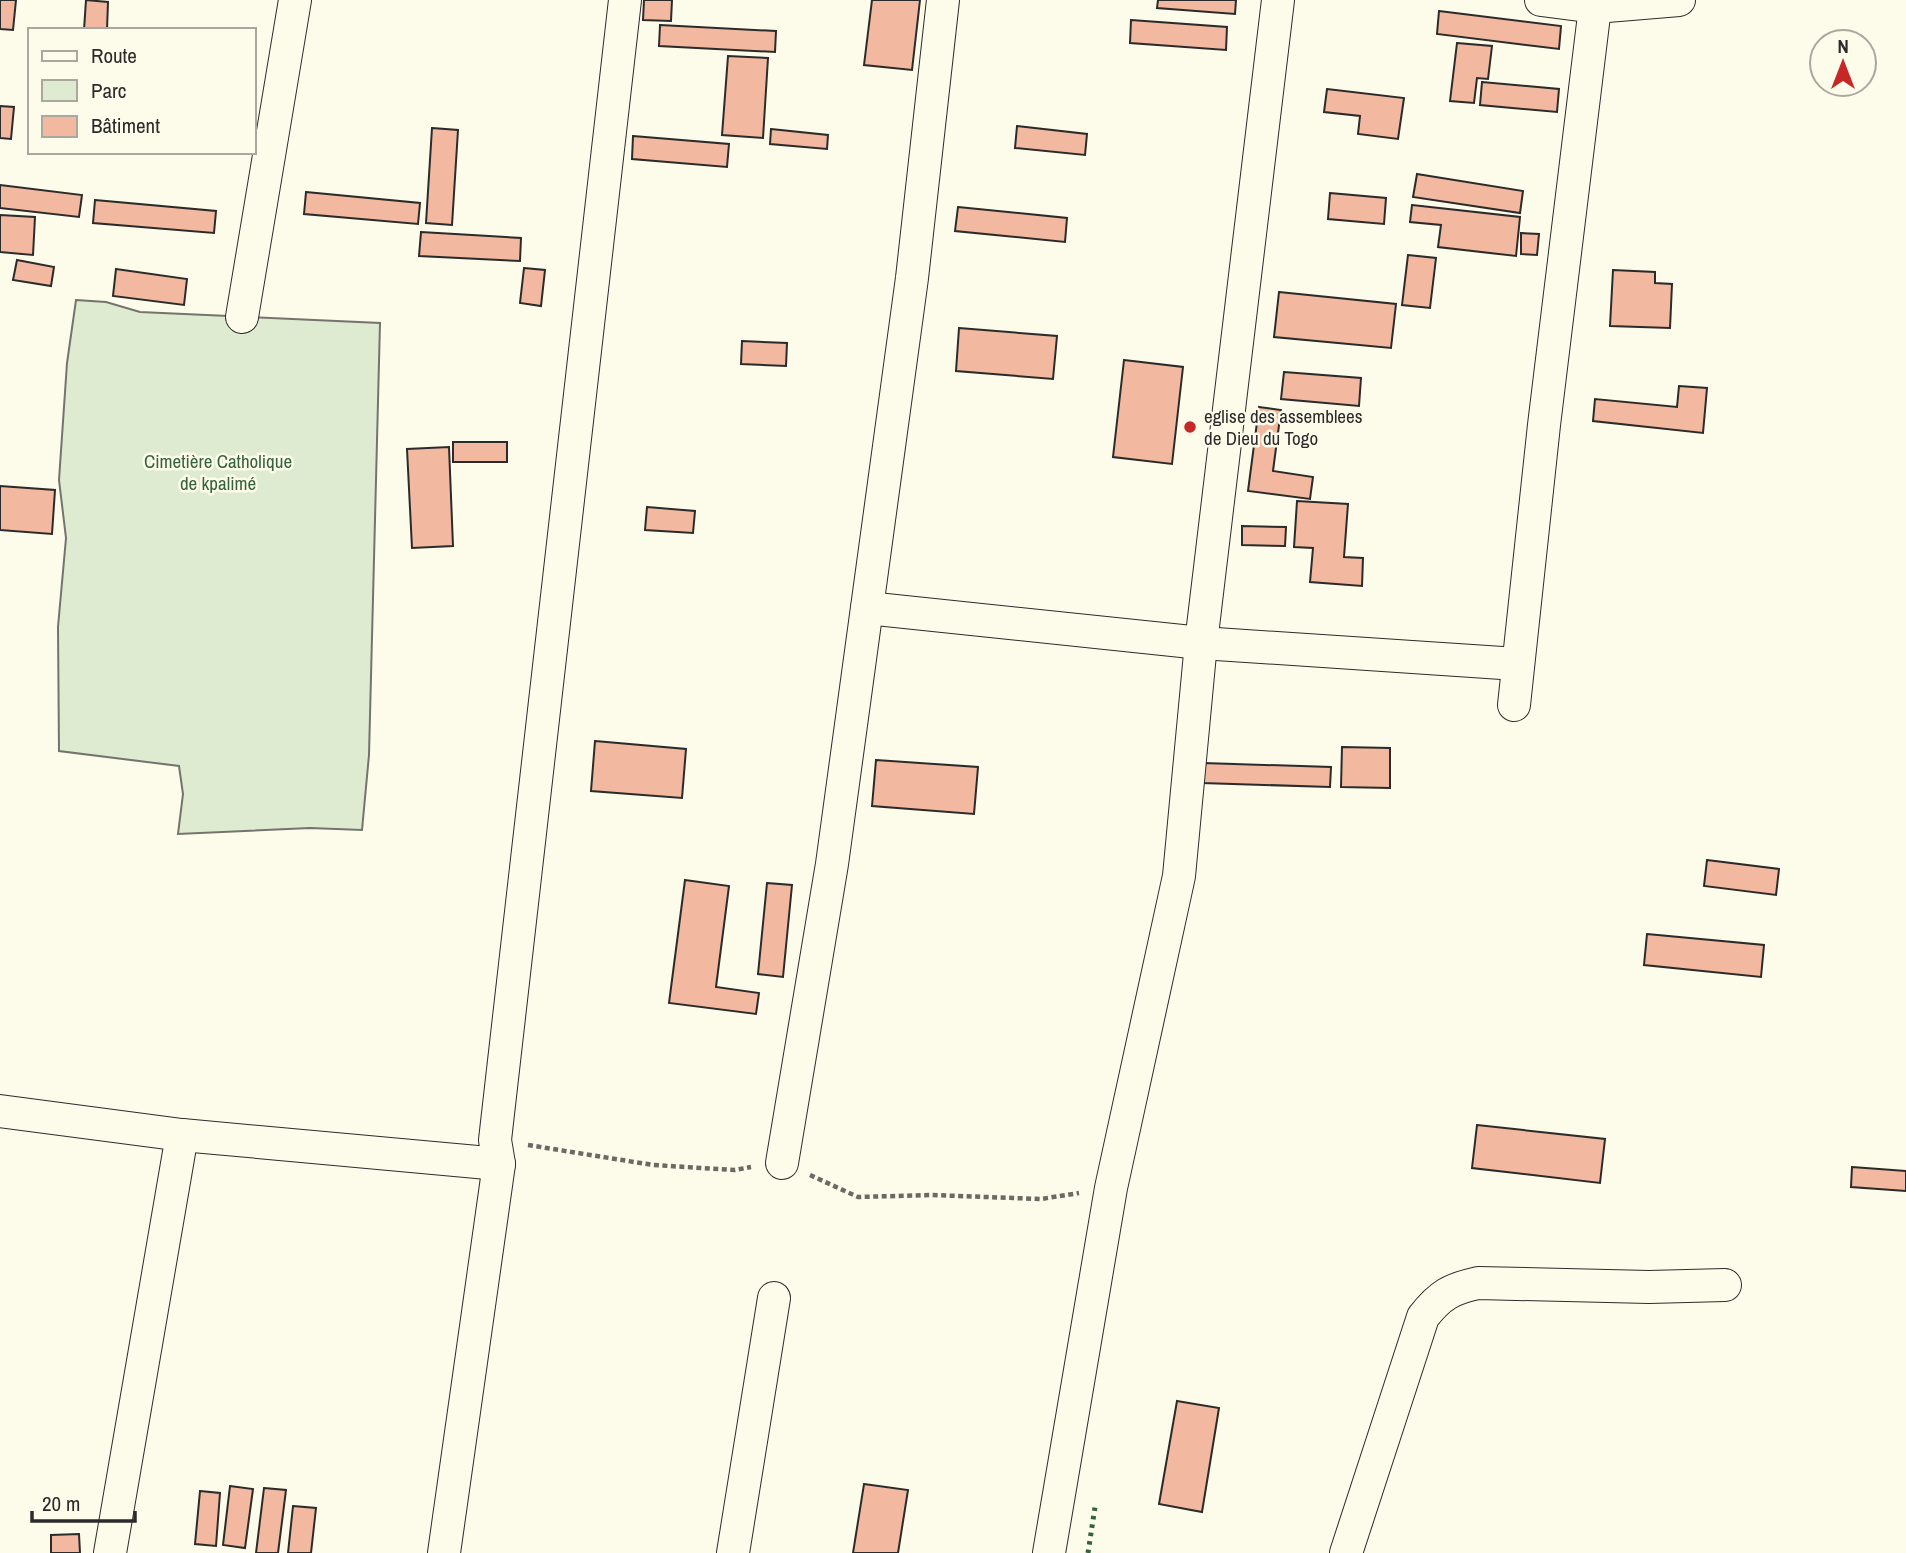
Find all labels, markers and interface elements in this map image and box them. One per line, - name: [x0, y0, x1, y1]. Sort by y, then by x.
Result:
- legend: [28, 28, 256, 154]
- north arrow: [1808, 28, 1878, 98]
- text: N: [1837, 33, 1849, 59]
- text: Route: [91, 41, 137, 70]
- text: Parc: [91, 76, 126, 105]
- text: Bâtiment: [91, 111, 160, 140]
- place label: eglise des assemblees de Dieu du Togo: [1204, 403, 1363, 451]
- marker: eglise des assemblees de Dieu du Togo: [1182, 419, 1198, 435]
- park label: Cimetière Catholique de kpalimé: [144, 448, 292, 496]
- scale bar: [32, 1480, 135, 1524]
- text: 20 m: [42, 1489, 80, 1518]

